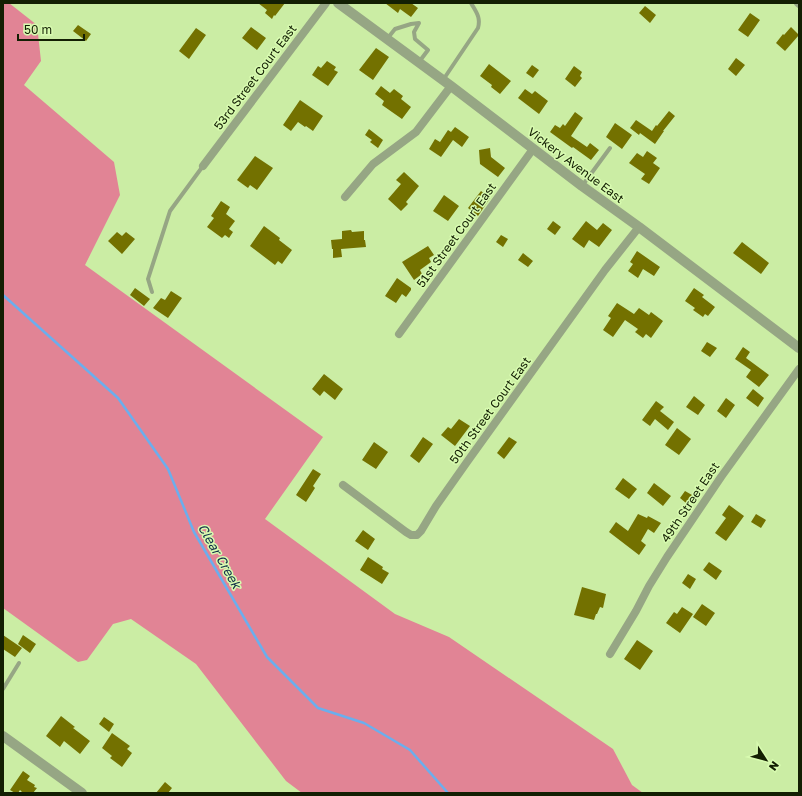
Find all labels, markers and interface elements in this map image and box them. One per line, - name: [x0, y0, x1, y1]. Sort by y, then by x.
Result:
- scale bar: [18, 16, 84, 42]
- street label: 53rd Street Court East: [211, 21, 300, 133]
- text: 50 m: [24, 22, 52, 37]
- street label: Vickery Avenue East: [525, 124, 627, 206]
- street label: 51st Street Court East: [413, 179, 499, 290]
- street label: 50th Street Court East: [446, 353, 534, 466]
- street label: 49th Street East: [658, 459, 722, 545]
- water label: Clear Creek: [195, 521, 246, 593]
- north arrow: [746, 740, 786, 780]
- text: N: [767, 759, 782, 773]

